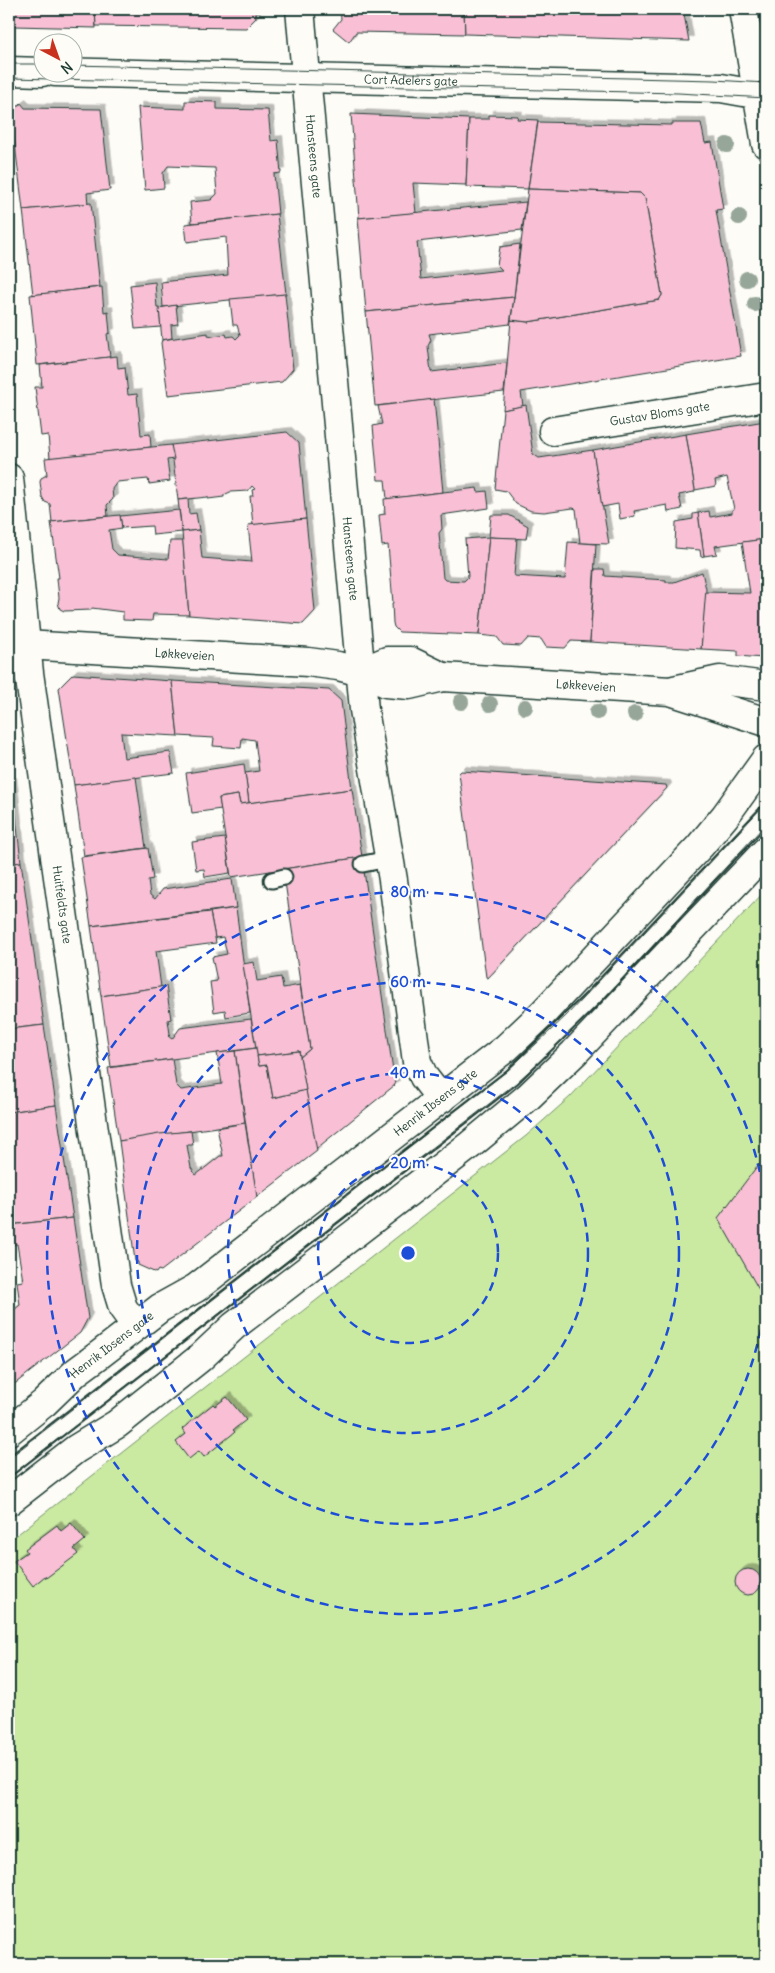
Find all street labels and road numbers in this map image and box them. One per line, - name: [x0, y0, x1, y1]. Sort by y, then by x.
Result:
- street label: Cort Adelers gate: [364, 71, 458, 89]
- street label: Hansteens gate: [303, 114, 325, 199]
- street label: Gustav Bloms gate: [609, 398, 711, 429]
- street label: Hansteens gate: [339, 516, 362, 601]
- street label: Løkkeveien: [154, 645, 215, 663]
- street label: Løkkeveien: [555, 676, 616, 695]
- street label: Huitfeldts gate: [49, 865, 75, 945]
- street label: Henrik Ibsens gate: [390, 1065, 480, 1139]
- street label: Henrik Ibsens gate: [66, 1308, 156, 1381]

